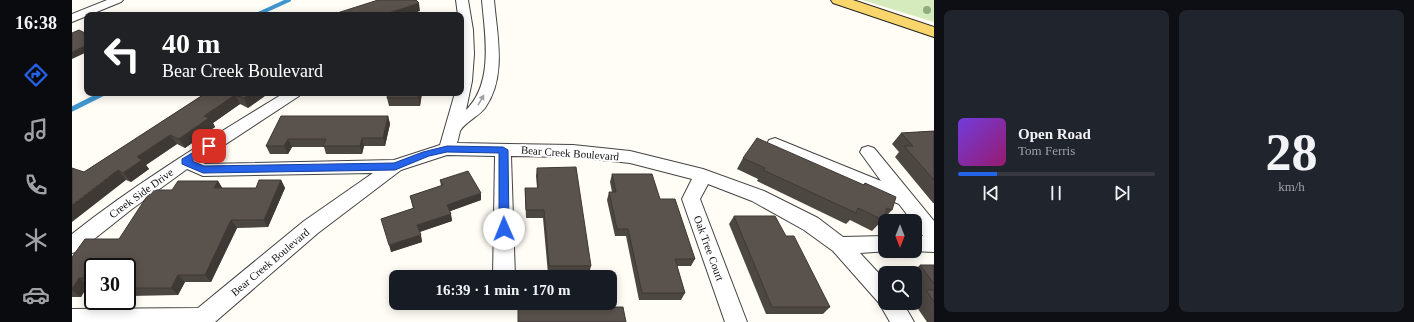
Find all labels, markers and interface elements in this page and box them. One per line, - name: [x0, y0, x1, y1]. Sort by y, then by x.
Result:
- text: 16:38: [15, 13, 57, 33]
- icon: left: [96, 28, 148, 80]
- text: 40 m: [162, 28, 220, 59]
- icon: directions: [22, 61, 50, 89]
- text: Bear Creek Boulevard: [162, 61, 323, 81]
- one-way arrow: [477, 94, 484, 106]
- icon: music: [22, 116, 50, 144]
- text: 28: [1266, 124, 1318, 181]
- text: Open Road: [1018, 126, 1091, 142]
- pin: [192, 129, 226, 163]
- icon: arrive: [198, 135, 220, 157]
- text: Tom Ferris: [1018, 143, 1075, 158]
- street label: Bear Creek Boulevard: [521, 144, 620, 162]
- street label: Creek Side Drive: [107, 166, 176, 220]
- icon: phone: [22, 171, 50, 199]
- text: km/h: [1278, 179, 1305, 194]
- icon: previous: [980, 182, 1002, 204]
- icon: pause: [1045, 182, 1067, 204]
- icon: next: [1111, 182, 1133, 204]
- position arrow: [483, 208, 525, 250]
- street label: Oak Tree Court: [692, 214, 726, 282]
- north arrow: [878, 214, 922, 258]
- map controls: [878, 214, 922, 310]
- street label: Bear Creek Boulevard: [228, 225, 312, 298]
- icon: climate: [22, 226, 50, 254]
- speed limit sign: 30: [84, 258, 136, 310]
- button: search: [878, 266, 922, 310]
- icon: car: [22, 281, 50, 309]
- text: 16:39 · 1 min · 170 m: [436, 282, 571, 298]

